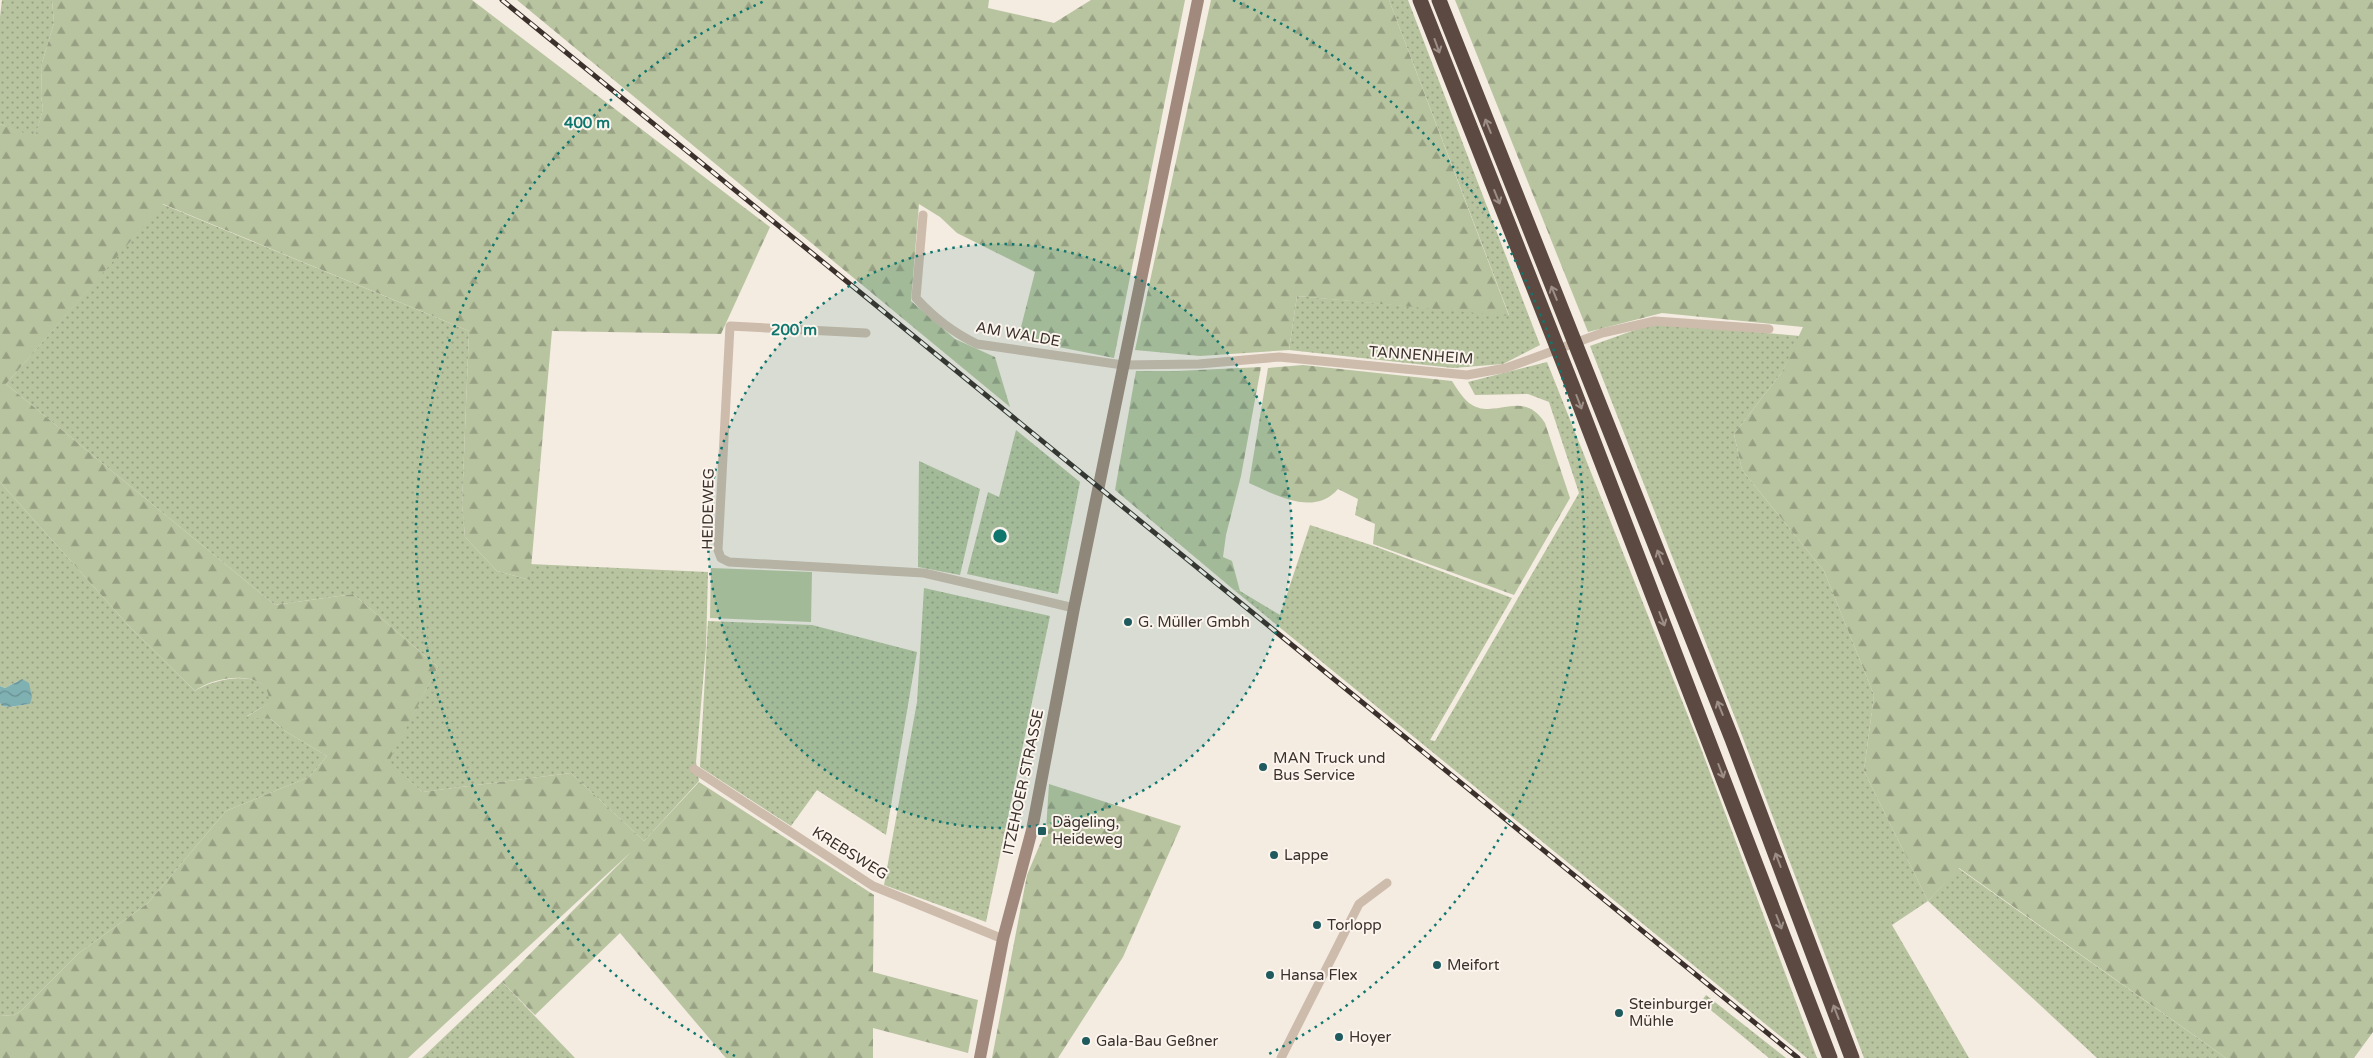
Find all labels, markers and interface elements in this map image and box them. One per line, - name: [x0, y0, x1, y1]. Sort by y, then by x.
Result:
- one-way arrow: [1433, 38, 1442, 53]
- text: 400 m: [564, 114, 610, 132]
- one-way arrow: [1483, 119, 1492, 134]
- one-way arrow: [1493, 189, 1502, 204]
- one-way arrow: [1549, 286, 1558, 301]
- street label: AM WALDE: [974, 318, 1062, 350]
- text: 200 m: [771, 321, 817, 339]
- street label: TANNENHEIM: [1368, 342, 1474, 368]
- one-way arrow: [1574, 394, 1584, 409]
- street label: HEIDEWEG: [698, 468, 718, 550]
- centre of rings: [991, 527, 1009, 545]
- one-way arrow: [1655, 550, 1664, 566]
- one-way arrow: [1658, 611, 1668, 626]
- place label: G. Müller Gmbh: [1138, 613, 1250, 631]
- marker: G. Müller Gmbh: [1122, 616, 1134, 628]
- one-way arrow: [1715, 701, 1724, 716]
- street label: ITZEHOER STRASSE: [999, 708, 1047, 856]
- place label: MAN Truck und Bus Service: [1273, 749, 1386, 784]
- marker: MAN Truck und Bus Service: [1257, 761, 1269, 773]
- one-way arrow: [1717, 762, 1726, 778]
- place label: Dägeling, Heideweg: [1052, 813, 1123, 848]
- street label: KREBSWEG: [809, 823, 891, 883]
- marker: Dägeling, Heideweg: [1036, 825, 1048, 837]
- place label: Lappe: [1284, 846, 1329, 864]
- marker: Lappe: [1268, 849, 1280, 861]
- one-way arrow: [1773, 853, 1782, 868]
- one-way arrow: [1775, 914, 1784, 930]
- place label: Torlopp: [1327, 916, 1382, 934]
- marker: Torlopp: [1311, 919, 1323, 931]
- place label: Meifort: [1447, 956, 1500, 974]
- marker: Meifort: [1431, 959, 1443, 971]
- place label: Hansa Flex: [1280, 966, 1358, 984]
- marker: Hansa Flex: [1264, 969, 1276, 981]
- place label: Steinburger Mühle: [1629, 995, 1713, 1030]
- one-way arrow: [1830, 1005, 1840, 1020]
- marker: Steinburger Mühle: [1613, 1007, 1625, 1019]
- place label: Hoyer: [1349, 1028, 1392, 1046]
- marker: Hoyer: [1333, 1031, 1345, 1043]
- place label: Gala-Bau Geßner: [1096, 1032, 1218, 1050]
- marker: Gala-Bau Geßner: [1080, 1035, 1092, 1047]

